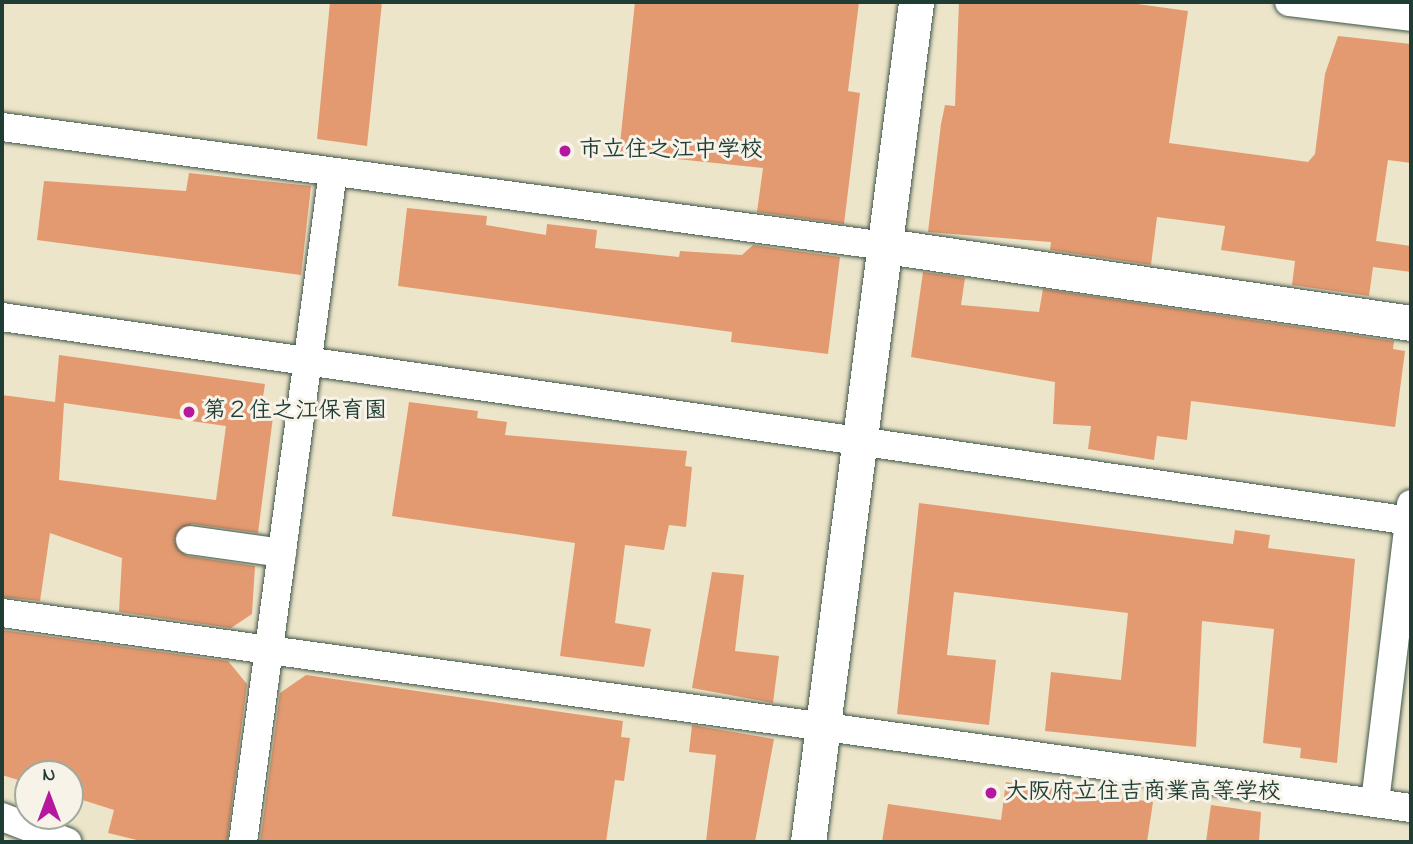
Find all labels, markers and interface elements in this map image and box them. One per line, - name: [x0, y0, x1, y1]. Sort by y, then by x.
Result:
- place label: 市立住之江中学校: [579, 137, 763, 165]
- marker: 市立住之江中学校: [557, 143, 573, 159]
- place label: 第２住之江保育園: [203, 398, 387, 426]
- marker: 第２住之江保育園: [181, 404, 197, 420]
- north arrow: [14, 760, 84, 830]
- text: N: [43, 762, 55, 789]
- place label: 大阪府立住吉商業高等学校: [1005, 779, 1281, 807]
- marker: 大阪府立住吉商業高等学校: [983, 785, 999, 801]

